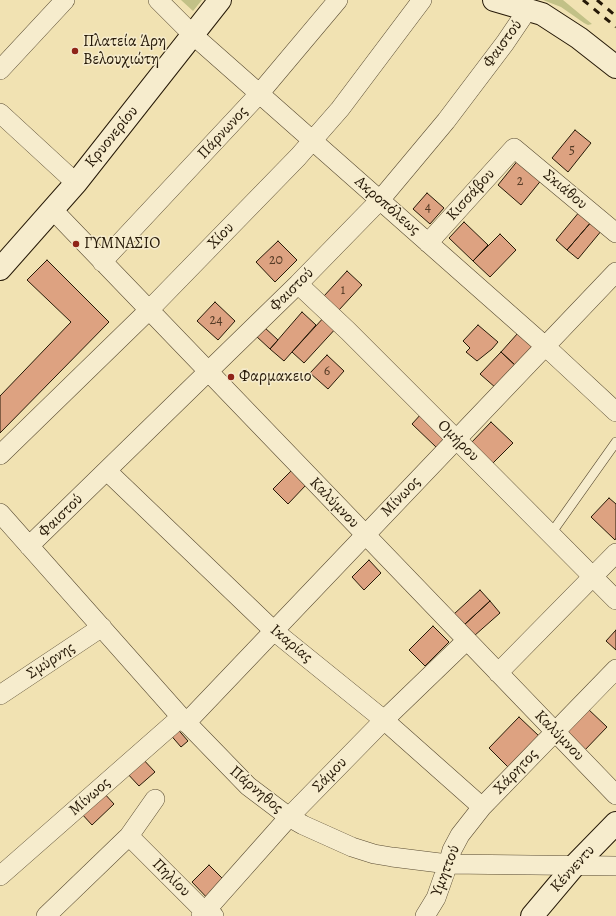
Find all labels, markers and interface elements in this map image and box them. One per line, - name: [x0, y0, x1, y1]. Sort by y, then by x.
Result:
- street label: Φαιστού: [479, 16, 527, 72]
- place label: Πλατεία Άρη Βελουχιώτη: [83, 32, 166, 70]
- marker: Πλατεία Άρη Βελουχιώτη: [70, 46, 80, 56]
- street label: Κρυονερίου: [81, 102, 143, 172]
- street label: Πάρνωνος: [194, 103, 252, 163]
- house number: 5: [569, 143, 575, 159]
- street label: Κισσάβου: [443, 165, 499, 225]
- street label: Σκιάθου: [539, 166, 591, 214]
- street label: Ακροπόλεως: [350, 172, 424, 240]
- house number: 2: [517, 174, 523, 190]
- house number: 4: [425, 200, 431, 216]
- street label: Χίου: [204, 219, 238, 253]
- place label: ΓΥΜΝΑΣΙΟ: [84, 234, 160, 254]
- marker: ΓΥΜΝΑΣΙΟ: [71, 239, 81, 249]
- house number: 20: [269, 253, 283, 269]
- street label: Φαιστού: [266, 264, 318, 316]
- house number: 1: [341, 283, 345, 299]
- house number: 24: [210, 313, 222, 329]
- house number: 6: [324, 364, 330, 380]
- place label: Φαρμακειο: [239, 367, 312, 387]
- marker: Φαρμακειο: [226, 372, 236, 382]
- street label: Ομήρου: [433, 416, 483, 466]
- street label: Καλύμνου: [305, 473, 363, 533]
- street label: Μίνωος: [377, 473, 425, 521]
- street label: Φαιστού: [35, 490, 87, 542]
- street label: Ικαρίας: [266, 621, 316, 667]
- street label: Σμύρνης: [23, 638, 79, 684]
- street label: Καλύμνου: [530, 706, 588, 766]
- street label: Χάρητος: [490, 745, 542, 799]
- street label: Σάμου: [309, 753, 351, 797]
- street label: Πάρνηθος: [225, 762, 287, 818]
- street label: Μίνωος: [65, 774, 115, 820]
- street label: Κέννεντυ: [547, 841, 599, 897]
- street label: Υμηττού: [427, 843, 465, 899]
- street label: Πηλίου: [148, 855, 194, 901]

